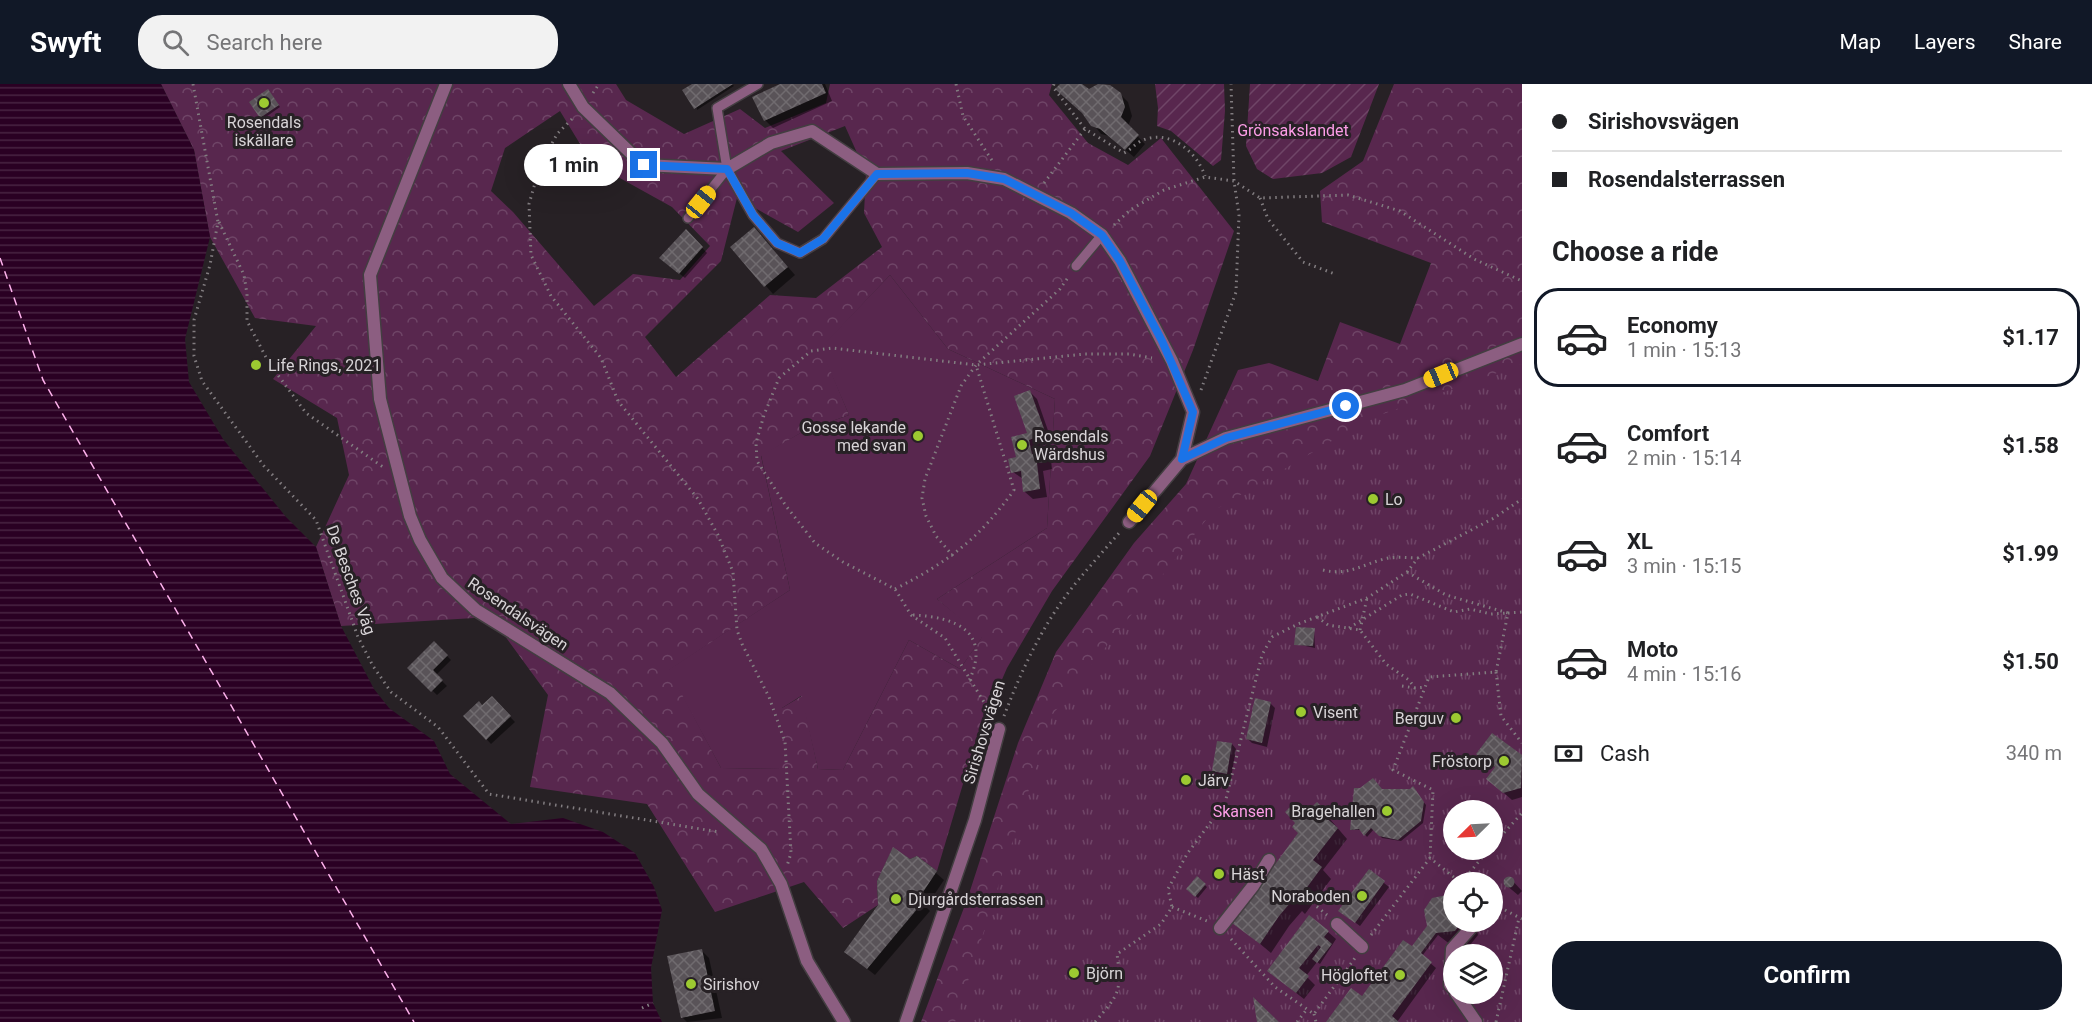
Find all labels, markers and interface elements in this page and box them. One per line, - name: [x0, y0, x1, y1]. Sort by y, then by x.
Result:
- search box: [138, 15, 558, 69]
- text: Swyft: [30, 26, 102, 59]
- icon: search: [159, 26, 192, 59]
- text: Search here: [207, 30, 322, 55]
- text: Map: [1839, 30, 1881, 54]
- text: Layers: [1914, 30, 1975, 54]
- text: Share: [2008, 30, 2062, 54]
- marker: Rosendals iskällare: [257, 96, 271, 110]
- text: Sirishovsvägen: [1588, 109, 1739, 134]
- place label: Rosendals iskällare: [227, 113, 301, 150]
- park label: Grönsakslandet: [1237, 121, 1349, 140]
- callout: 1 min: [524, 144, 623, 186]
- route end: [630, 151, 657, 178]
- text: 1 min: [548, 153, 599, 177]
- text: Rosendalsterrassen: [1588, 167, 1785, 192]
- car: [683, 182, 719, 222]
- text: Choose a ride: [1552, 236, 1718, 268]
- icon: car: [1555, 311, 1609, 365]
- text: Economy: [1627, 313, 1718, 338]
- text: $1.17: [2002, 325, 2059, 350]
- text: 1 min · 15:13: [1627, 338, 1742, 362]
- place label: Life Rings, 2021: [268, 356, 381, 375]
- marker: Life Rings, 2021: [249, 358, 263, 372]
- car: [1421, 360, 1461, 390]
- route start: [1332, 392, 1359, 419]
- place label: Gosse lekande med svan: [801, 418, 906, 455]
- icon: car: [1555, 419, 1609, 473]
- text: Comfort: [1627, 421, 1709, 446]
- place label: Rosendals Wärdshus: [1034, 427, 1108, 464]
- marker: Gosse lekande med svan: [911, 429, 925, 443]
- text: $1.58: [2002, 433, 2059, 458]
- marker: Rosendals Wärdshus: [1015, 438, 1029, 452]
- text: 2 min · 15:14: [1627, 446, 1742, 470]
- car: [1124, 486, 1160, 526]
- place label: Lo: [1385, 490, 1403, 509]
- marker: Lo: [1366, 492, 1380, 506]
- street label: De Besches Väg: [322, 523, 380, 637]
- icon: car: [1555, 527, 1609, 581]
- text: XL: [1627, 529, 1653, 554]
- text: $1.99: [2002, 541, 2059, 566]
- text: 3 min · 15:15: [1627, 554, 1742, 578]
- street label: Rosendalsvägen: [464, 573, 572, 655]
- icon: car: [1555, 635, 1609, 689]
- text: Moto: [1627, 637, 1678, 662]
- text: $1.50: [2002, 649, 2059, 674]
- text: 4 min · 15:16: [1627, 662, 1742, 686]
- street label: Sirishovsvägen: [959, 678, 1009, 786]
- place label: Visent: [1313, 703, 1358, 722]
- marker: Visent: [1294, 705, 1308, 719]
- place label: Berguv: [1395, 709, 1444, 728]
- marker: Berguv: [1449, 711, 1463, 725]
- icon: cash: [1552, 737, 1585, 770]
- text: Cash: [1600, 741, 1650, 766]
- text: 340 m: [2006, 741, 2062, 765]
- place label: Fröstorp: [1432, 752, 1492, 771]
- marker: Fröstorp: [1497, 754, 1511, 768]
- place label: Järv: [1198, 771, 1229, 790]
- marker: Järv: [1179, 773, 1193, 787]
- north arrow: [1443, 800, 1503, 860]
- map controls: [1443, 800, 1503, 1004]
- park label: Skansen: [1213, 802, 1273, 821]
- place label: Bragehallen: [1291, 802, 1375, 821]
- marker: Bragehallen: [1380, 804, 1394, 818]
- place label: Häst: [1231, 865, 1265, 884]
- marker: Häst: [1212, 867, 1226, 881]
- button: locate: [1443, 872, 1503, 932]
- place label: Noraboden: [1271, 887, 1350, 906]
- marker: Noraboden: [1355, 889, 1369, 903]
- place label: Djurgårdsterrassen: [908, 890, 1043, 909]
- marker: Djurgårdsterrassen: [889, 892, 903, 906]
- button: Confirm: [1552, 941, 2062, 1010]
- button: layers: [1443, 944, 1503, 1004]
- place label: Björn: [1086, 964, 1123, 983]
- marker: Björn: [1067, 966, 1081, 980]
- place label: Högloftet: [1321, 966, 1388, 985]
- marker: Högloftet: [1393, 968, 1407, 982]
- place label: Sirishov: [703, 975, 760, 994]
- marker: Sirishov: [684, 977, 698, 991]

